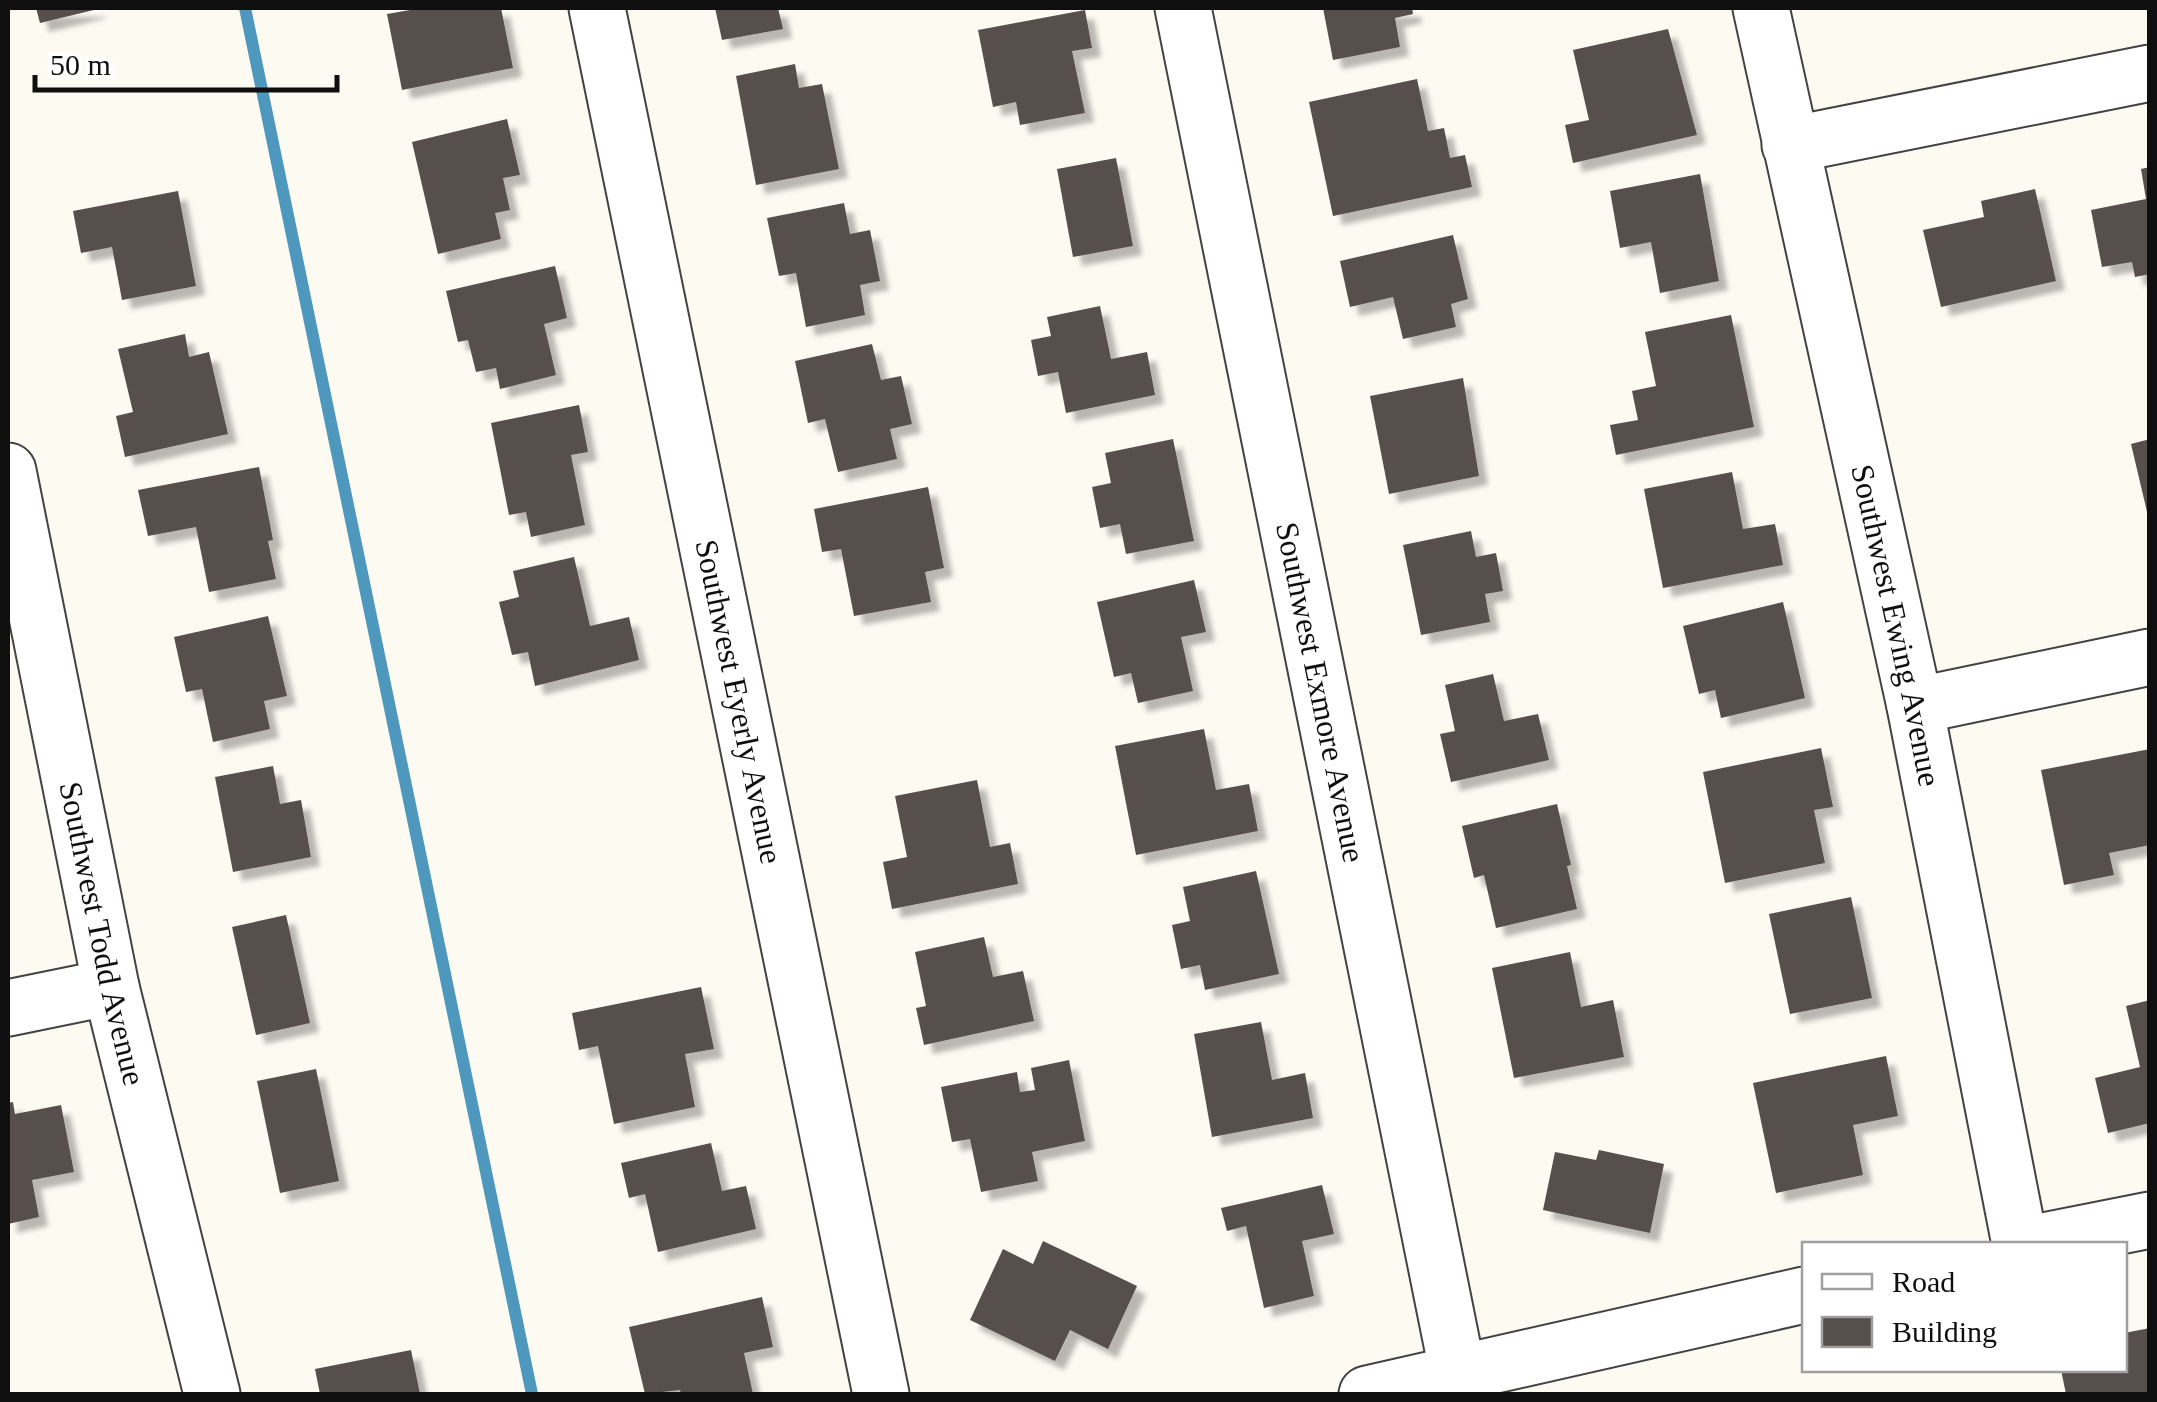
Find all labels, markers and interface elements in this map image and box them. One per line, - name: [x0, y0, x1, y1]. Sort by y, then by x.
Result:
- scale bar: [35, 30, 338, 92]
- text: 50 m: [50, 48, 111, 81]
- street label: Southwest Ewing Avenue: [1844, 461, 1948, 789]
- street label: Southwest Exmore Avenue: [1269, 519, 1373, 865]
- street label: Southwest Eyerly Avenue: [688, 536, 790, 867]
- street label: Southwest Todd Avenue: [52, 779, 153, 1089]
- legend: [1802, 1242, 2127, 1372]
- text: Road: [1892, 1265, 1955, 1298]
- text: Building: [1892, 1315, 1997, 1348]

